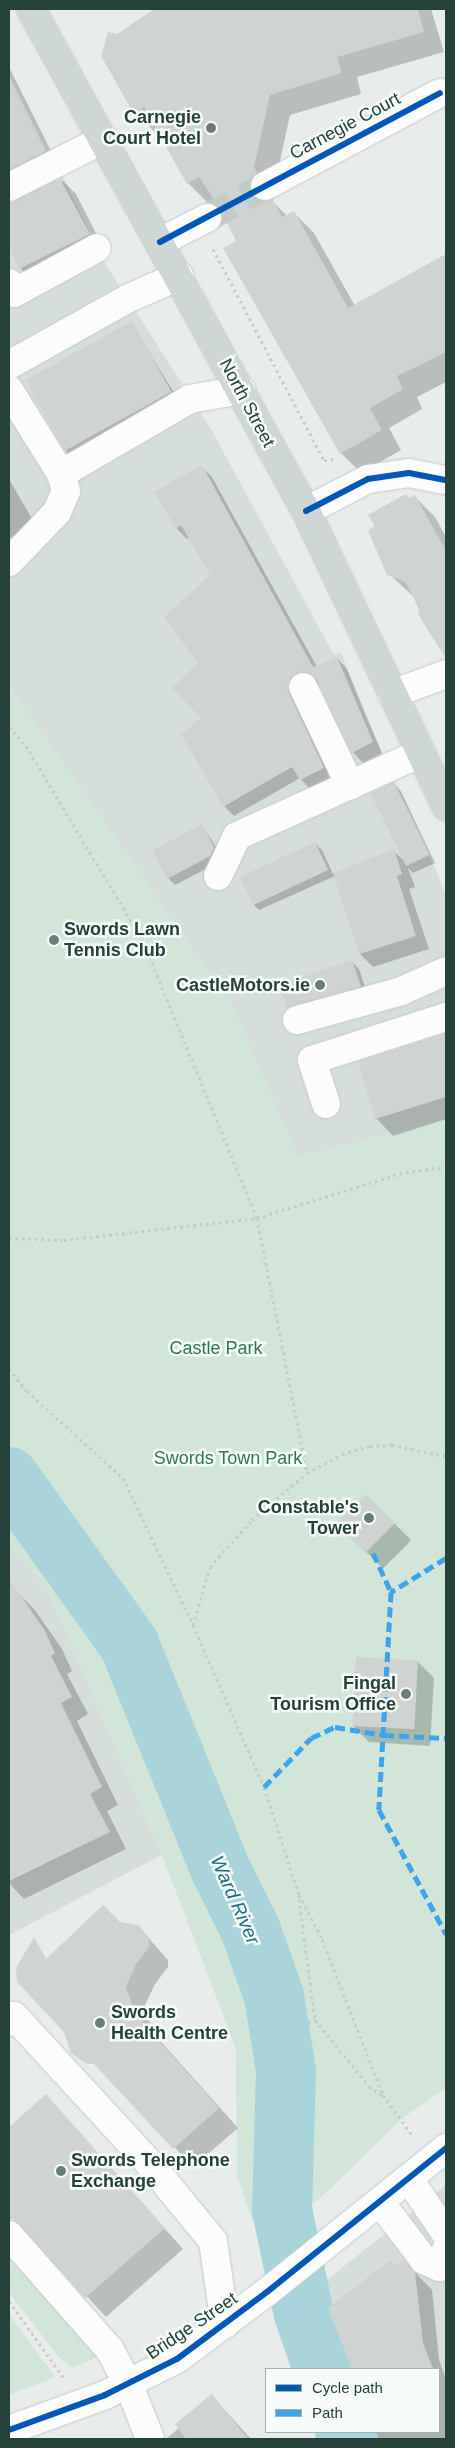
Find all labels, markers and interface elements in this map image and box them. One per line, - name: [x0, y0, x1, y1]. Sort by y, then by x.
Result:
- street label: Carnegie Court: [286, 88, 404, 164]
- place label: Carnegie Court Hotel: [103, 107, 201, 150]
- marker: Carnegie Court Hotel: [205, 122, 217, 134]
- street label: North Street: [215, 355, 279, 451]
- place label: Swords Lawn Tennis Club: [64, 919, 180, 962]
- marker: Swords Lawn Tennis Club: [48, 934, 60, 946]
- place label: CastleMotors.ie: [176, 974, 310, 996]
- marker: CastleMotors.ie: [314, 979, 326, 991]
- park label: Castle Park: [169, 1337, 263, 1359]
- park label: Swords Town Park: [153, 1447, 303, 1469]
- place label: Constable's Tower: [258, 1497, 359, 1540]
- marker: Constable's Tower: [363, 1512, 375, 1524]
- place label: Fingal Tourism Office: [270, 1673, 396, 1716]
- marker: Fingal Tourism Office: [400, 1688, 412, 1700]
- water label: Ward River: [205, 1852, 265, 1948]
- place label: Swords Health Centre: [111, 2002, 228, 2045]
- marker: Swords Health Centre: [93, 2016, 107, 2030]
- place label: Swords Telephone Exchange: [71, 2150, 230, 2192]
- marker: Swords Telephone Exchange: [55, 2165, 67, 2177]
- street label: Bridge Street: [142, 2288, 242, 2364]
- legend: [265, 2368, 440, 2433]
- text: Cycle path: [312, 2379, 383, 2396]
- text: Path: [312, 2404, 343, 2421]

